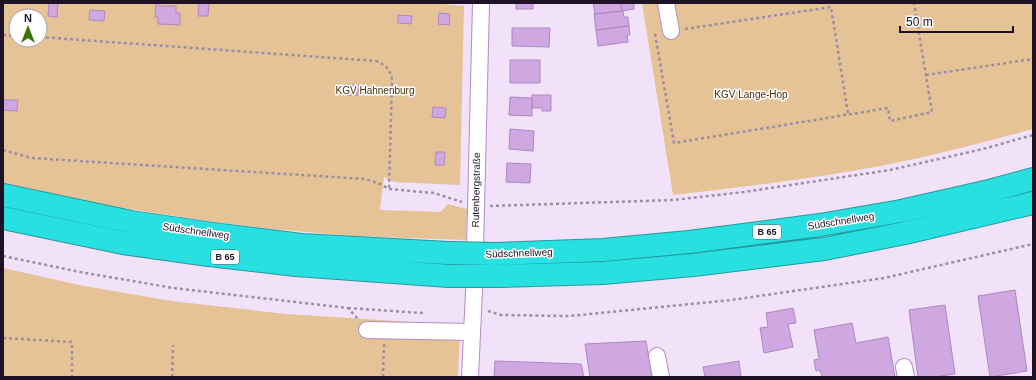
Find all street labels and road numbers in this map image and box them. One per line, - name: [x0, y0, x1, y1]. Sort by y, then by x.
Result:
- street label: Rutenbergstraße: [470, 152, 482, 228]
- street label: Südschnellweg: [807, 210, 875, 232]
- street label: Südschnellweg: [162, 221, 230, 241]
- road number: B 65: [753, 225, 781, 239]
- street label: Südschnellweg: [485, 246, 553, 260]
- road number: B 65: [211, 250, 239, 264]

